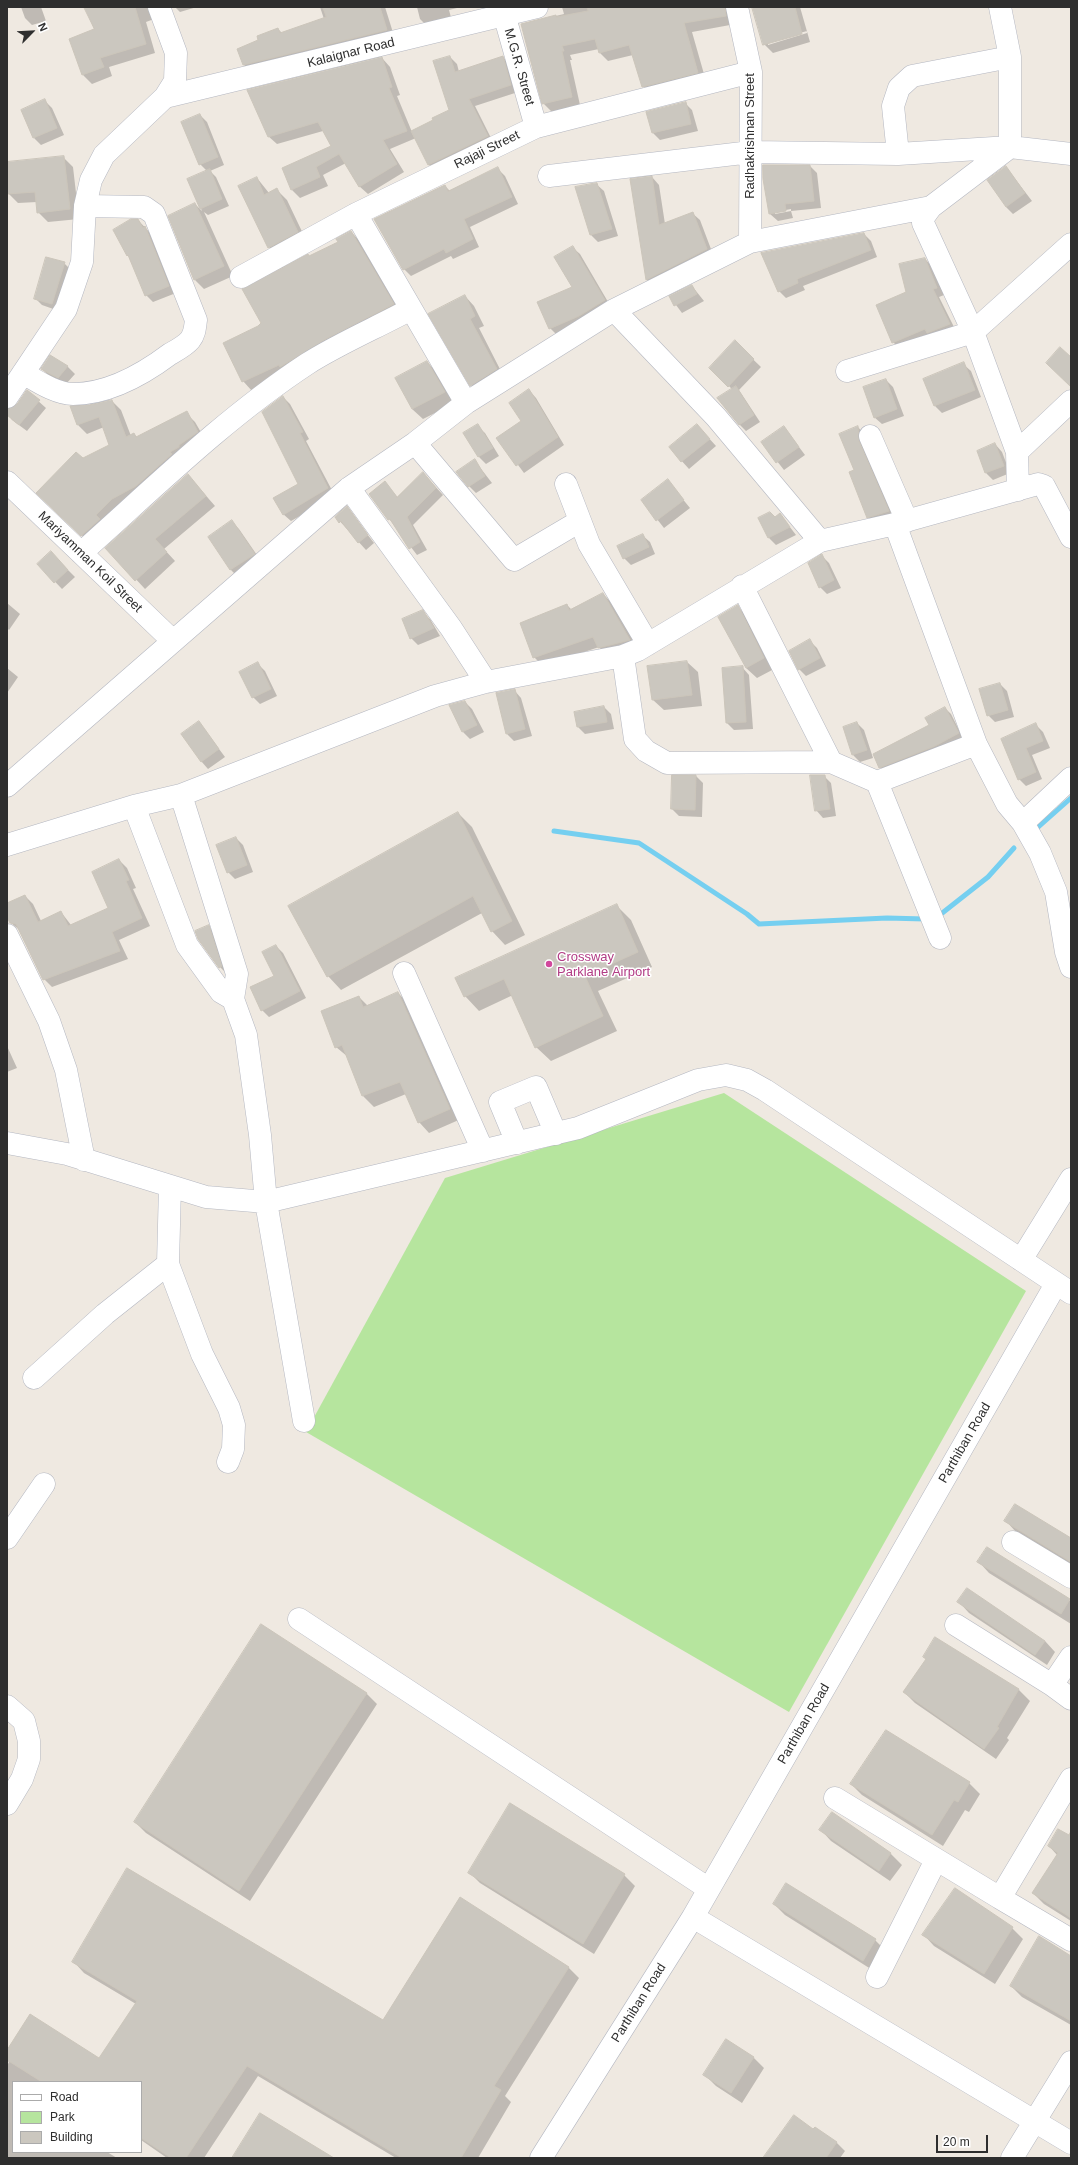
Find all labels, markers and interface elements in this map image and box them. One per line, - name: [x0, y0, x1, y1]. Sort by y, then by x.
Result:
- north arrow: [12, 12, 52, 52]
- text: N: [36, 21, 50, 33]
- street label: M.G.R. Street: [501, 27, 537, 107]
- street label: Kalaignar Road: [306, 35, 396, 71]
- street label: Radhakrishnan Street: [742, 73, 758, 199]
- street label: Rajaji Street: [452, 127, 522, 173]
- street label: Mariyamman Koil Street: [35, 508, 145, 616]
- place label: Crossway Parklane Airport: [557, 949, 650, 980]
- marker: Crossway Parklane Airport: [544, 959, 554, 969]
- street label: Parthiban Road: [936, 1400, 994, 1486]
- street label: Parthiban Road: [775, 1681, 833, 1767]
- street label: Parthiban Road: [608, 1961, 670, 2045]
- legend: [12, 2081, 142, 2153]
- text: Road: [50, 2090, 79, 2104]
- text: Park: [50, 2110, 75, 2124]
- scale bar: [938, 2127, 990, 2153]
- text: Building: [50, 2130, 93, 2144]
- text: 20 m: [943, 2135, 970, 2149]

